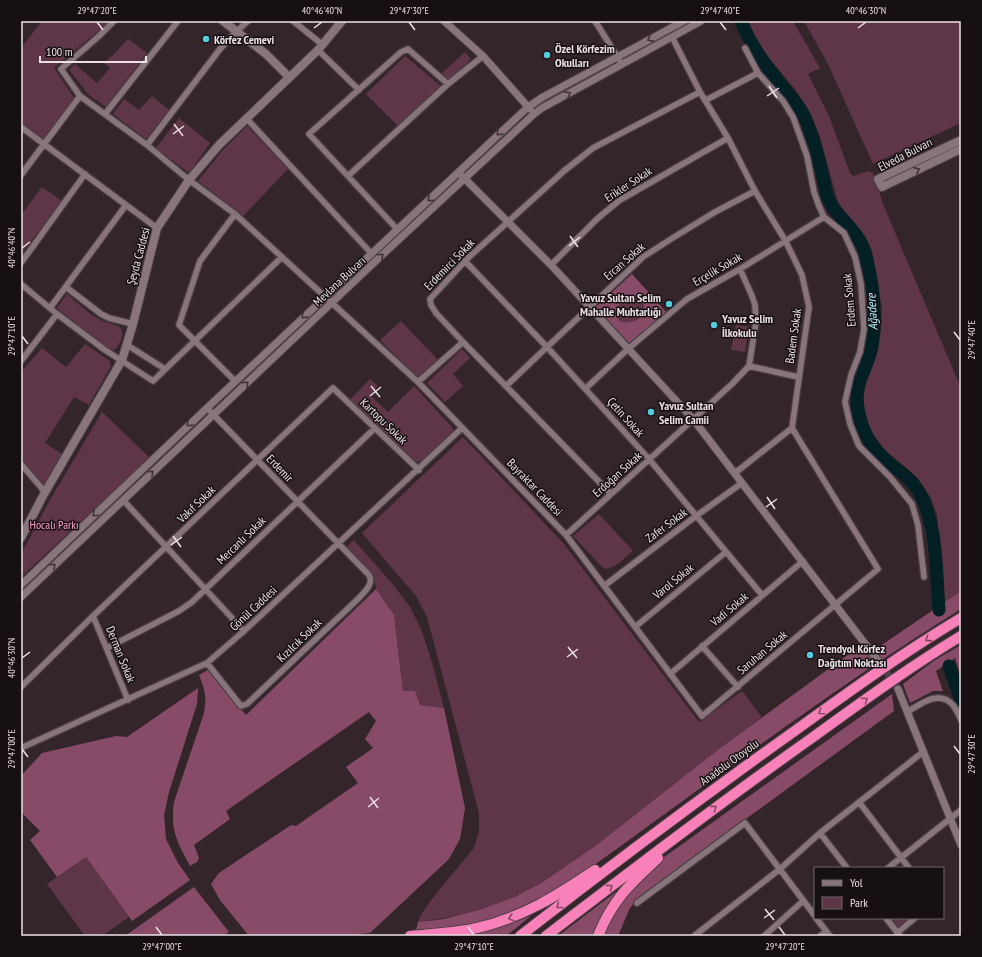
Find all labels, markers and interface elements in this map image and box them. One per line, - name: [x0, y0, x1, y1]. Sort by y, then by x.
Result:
- text: 29°47'20"E: [77, 4, 117, 17]
- text: 40°46'40"N: [302, 4, 342, 17]
- text: 29°47'30"E: [389, 4, 429, 17]
- text: 29°47'40"E: [700, 4, 740, 17]
- text: 40°46'30"N: [846, 4, 886, 17]
- place label: Körfez Cemevi: [214, 32, 275, 47]
- marker: Körfez Cemevi: [201, 34, 211, 44]
- one-way arrow: [647, 35, 654, 42]
- scale bar: [40, 38, 146, 64]
- place label: Özel Körfezim Okulları: [555, 41, 615, 70]
- text: 100 m: [46, 44, 73, 59]
- marker: Özel Körfezim Okulları: [542, 50, 552, 60]
- one-way arrow: [563, 91, 571, 99]
- one-way arrow: [496, 128, 504, 136]
- street label: Elveda Bulvarı: [875, 134, 935, 174]
- street label: Erikler Sokak: [601, 163, 655, 205]
- one-way arrow: [913, 167, 920, 175]
- one-way arrow: [427, 194, 435, 201]
- street label: Şeyda Caddesi: [123, 226, 153, 286]
- text: 40°46'40"N: [5, 228, 18, 268]
- street label: Erdemirci Sokak: [421, 235, 478, 293]
- street label: Ercan Sokak: [600, 239, 648, 283]
- street label: Erçelik Sokak: [690, 249, 745, 289]
- street label: Mevlana Bulvarı: [310, 253, 368, 309]
- one-way arrow: [376, 254, 383, 261]
- street label: Erdem Sokak: [839, 272, 859, 327]
- place label: Yavuz Sultan Selim Mahalle Muhtarlığı: [579, 290, 661, 319]
- water label: Ağadere: [862, 292, 881, 331]
- marker: Yavuz Sultan Selim Mahalle Muhtarlığı: [664, 299, 674, 309]
- street label: Badem Sokak: [782, 307, 804, 364]
- one-way arrow: [301, 311, 309, 319]
- place label: Yavuz Selim İlkokulu: [721, 311, 773, 340]
- text: 29°47'10"E: [5, 316, 18, 356]
- marker: Yavuz Selim İlkokulu: [709, 320, 719, 330]
- text: 29°47'40"E: [965, 320, 978, 360]
- one-way arrow: [241, 382, 248, 389]
- street label: Çetin Sokak: [604, 394, 648, 440]
- street label: Kartopu Sokak: [357, 395, 411, 447]
- place label: Yavuz Sultan Selim Camii: [658, 398, 713, 427]
- marker: Yavuz Sultan Selim Camii: [646, 407, 656, 417]
- one-way arrow: [186, 420, 194, 427]
- street label: Erdoğan Sokak: [589, 448, 645, 500]
- street label: Erdemir: [263, 451, 297, 485]
- street label: Bayraktar Caddesi: [504, 455, 566, 519]
- one-way arrow: [146, 471, 154, 478]
- street label: Vakıf Sokak: [173, 482, 218, 526]
- street label: Zafer Sokak: [642, 504, 690, 545]
- one-way arrow: [92, 510, 100, 517]
- street label: Mercanlı Sokak: [213, 513, 269, 567]
- park label: Hocalı Parkı: [29, 517, 79, 532]
- street label: Varol Sokak: [649, 560, 697, 603]
- one-way arrow: [48, 563, 56, 571]
- street label: Gönül Caddesi: [226, 582, 280, 634]
- street label: Vadi Sokak: [706, 589, 751, 630]
- street label: Kızılcık Sokak: [273, 615, 325, 665]
- street label: Derman Sokak: [103, 624, 139, 685]
- street label: Saruhan Sokak: [734, 627, 790, 677]
- one-way arrow: [925, 634, 932, 642]
- text: 40°46'30"N: [5, 638, 18, 678]
- place label: Trendyol Körfez Dağıtım Noktası: [818, 641, 886, 670]
- marker: Trendyol Körfez Dağıtım Noktası: [805, 650, 815, 660]
- one-way arrow: [861, 697, 868, 704]
- one-way arrow: [818, 707, 825, 715]
- text: 29°47'00"E: [5, 729, 18, 769]
- text: 29°47'30"E: [965, 734, 978, 774]
- street label: Anadolu Otoyolu: [697, 736, 761, 788]
- one-way arrow: [710, 805, 717, 813]
- legend: [814, 867, 944, 919]
- text: Yol: [850, 875, 863, 890]
- one-way arrow: [606, 885, 613, 892]
- text: Park: [850, 895, 868, 910]
- one-way arrow: [556, 901, 563, 908]
- one-way arrow: [507, 913, 514, 921]
- text: 29°47'00"E: [142, 940, 182, 953]
- text: 29°47'10"E: [454, 940, 494, 953]
- text: 29°47'20"E: [765, 940, 805, 953]

